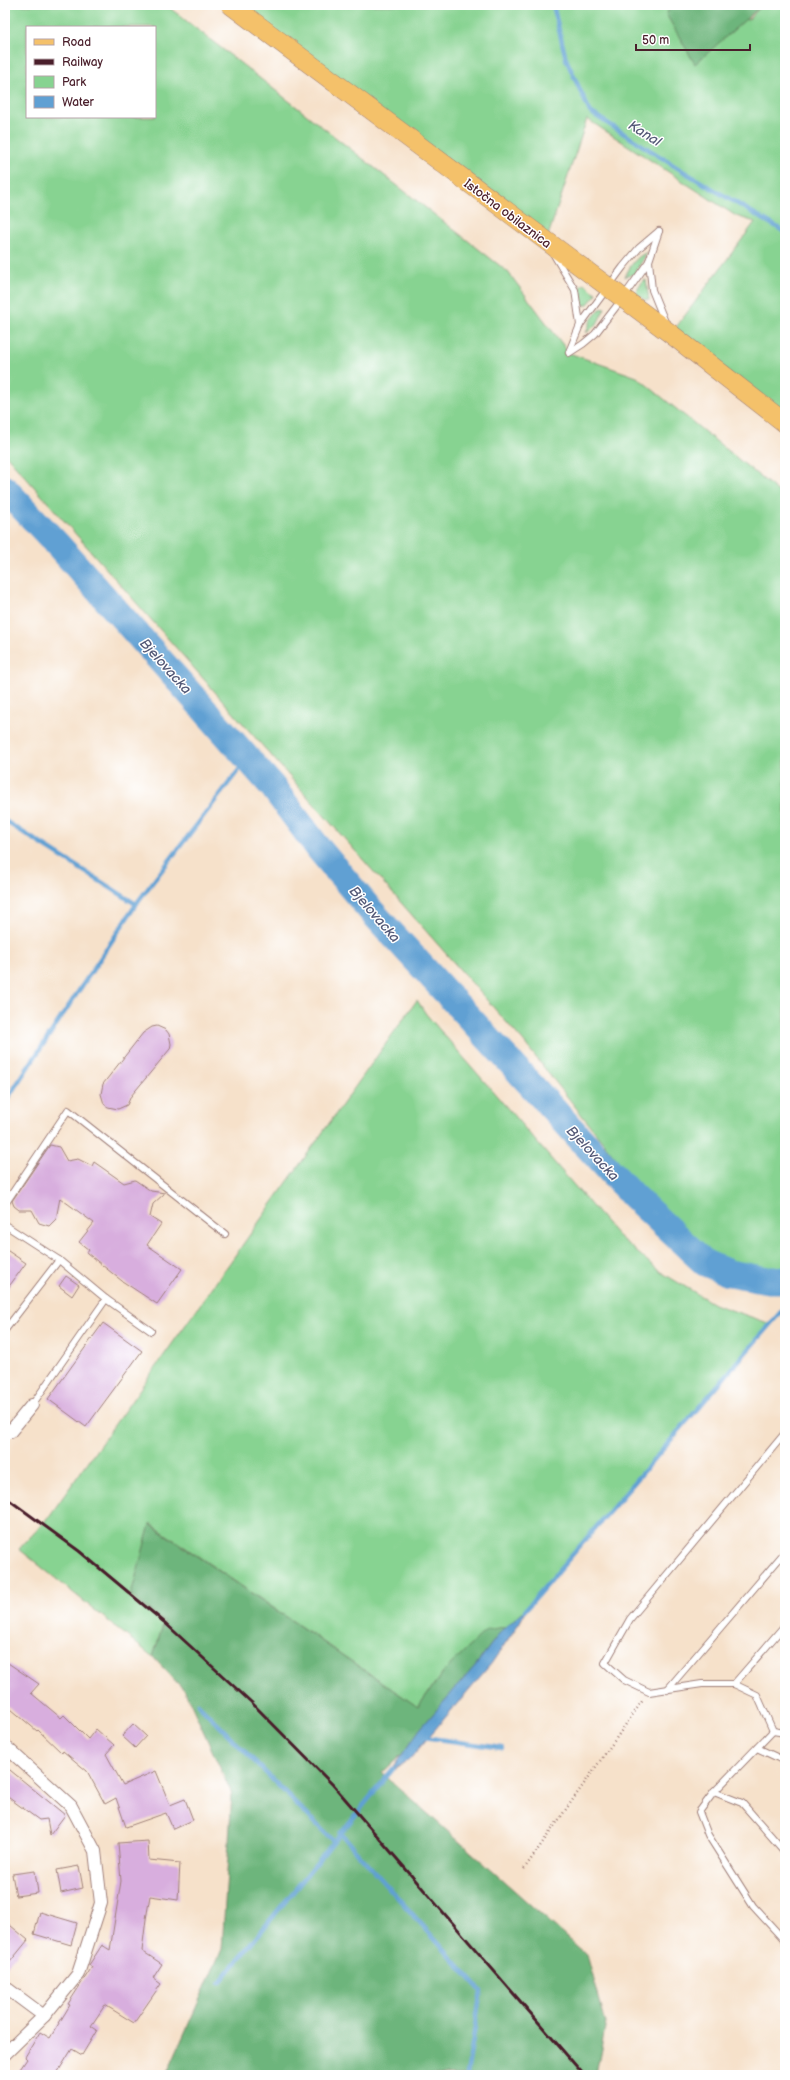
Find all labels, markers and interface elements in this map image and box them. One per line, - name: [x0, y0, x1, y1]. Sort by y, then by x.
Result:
- legend: [26, 26, 156, 118]
- scale bar: [636, 26, 750, 52]
- text: 50 m: [642, 33, 669, 48]
- text: Road: [62, 35, 91, 50]
- text: Railway: [62, 55, 104, 70]
- text: Park: [62, 75, 86, 90]
- text: Water: [62, 95, 94, 110]
- water label: Kanal: [625, 117, 665, 151]
- street label: Istočna obilaznica: [460, 176, 554, 252]
- water label: Bjelovacka: [136, 635, 195, 698]
- water label: Bjelovacka: [346, 883, 404, 946]
- water label: Bjelovacka: [563, 1122, 622, 1184]

